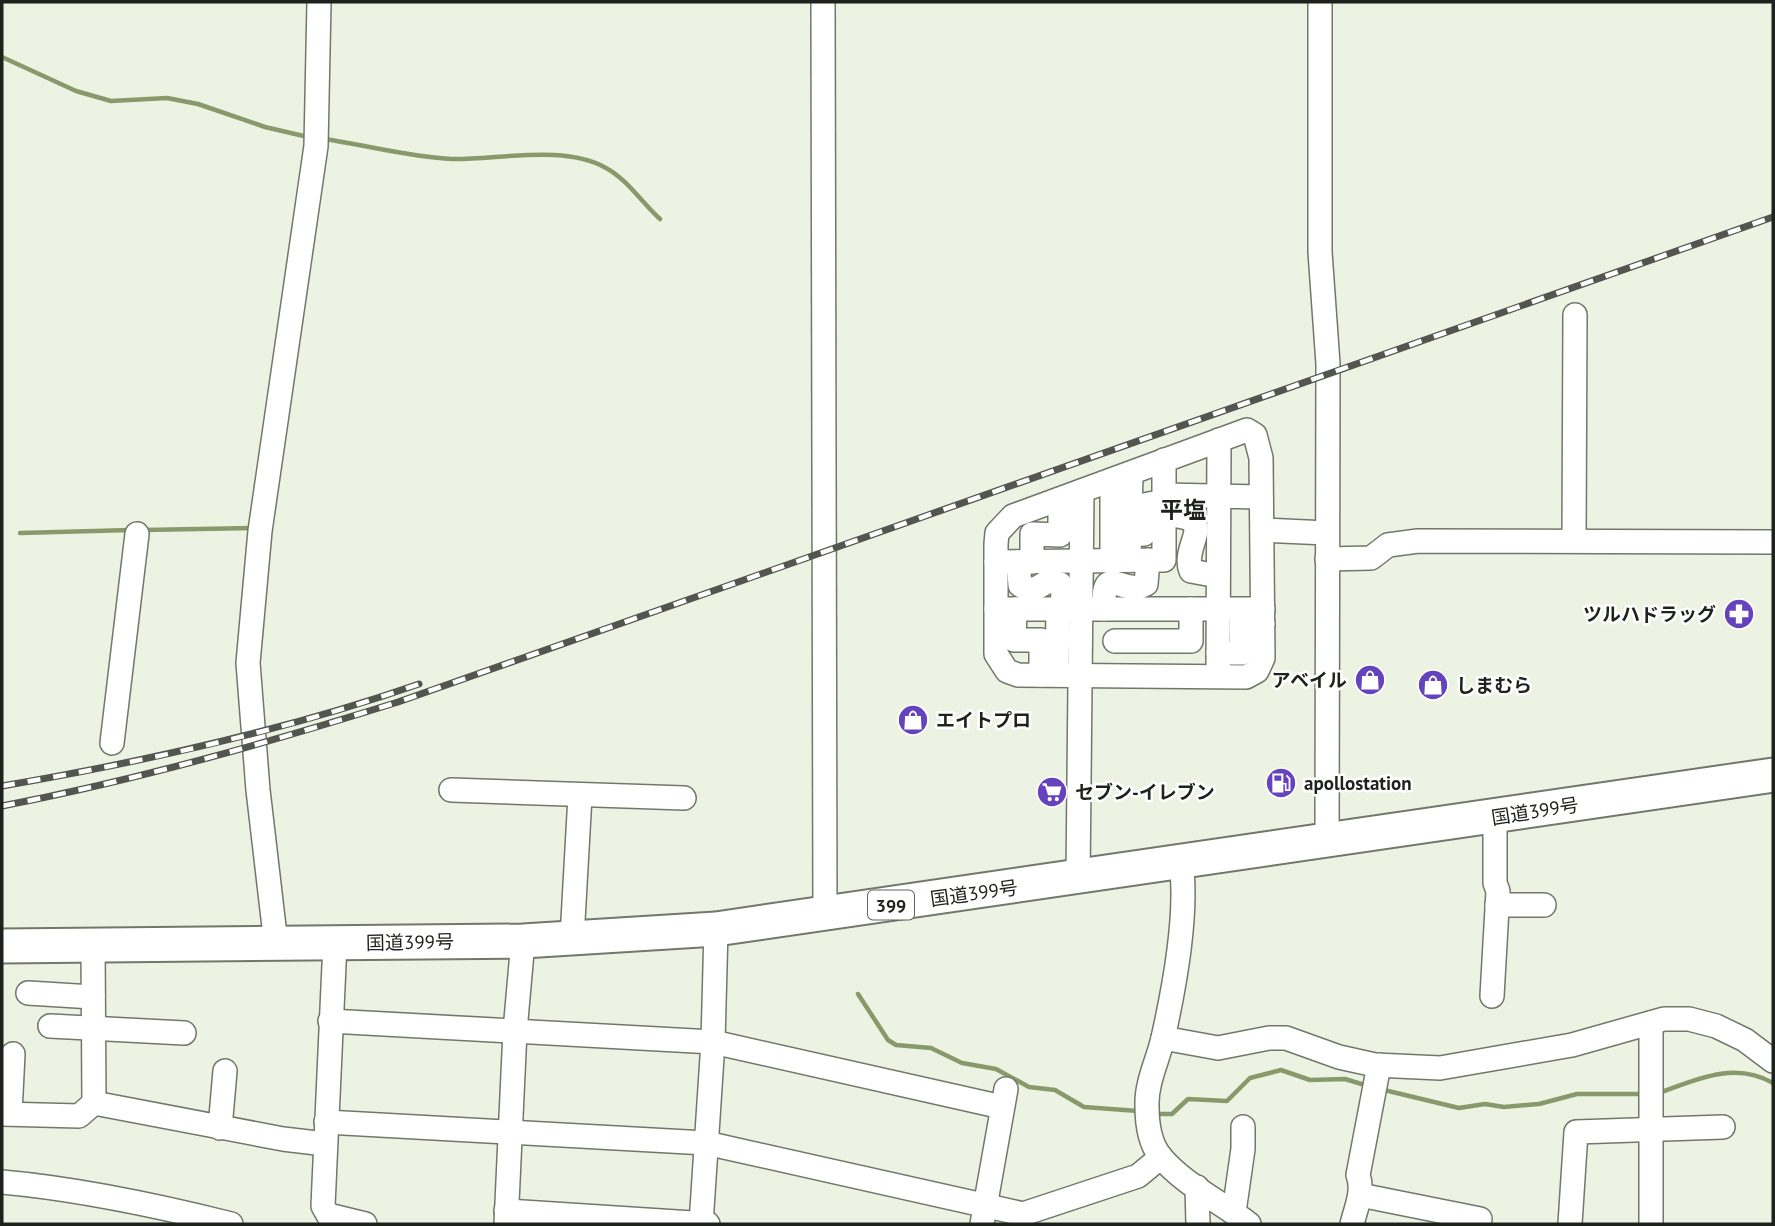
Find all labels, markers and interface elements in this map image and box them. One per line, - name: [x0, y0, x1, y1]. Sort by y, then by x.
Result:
- district label: 平塩: [1160, 495, 1206, 524]
- pharmacy icon: ツルハドラッグ: [1722, 597, 1756, 631]
- place label: ツルハドラッグ: [1583, 602, 1716, 626]
- shop icon: アベイル: [1353, 663, 1387, 697]
- place label: アベイル: [1271, 668, 1347, 692]
- shop icon: しまむら: [1416, 668, 1450, 702]
- place label: しまむら: [1456, 673, 1532, 697]
- shop icon: エイトプロ: [896, 703, 930, 737]
- place label: エイトプロ: [936, 708, 1031, 732]
- fuel station icon: apollostation: [1264, 766, 1298, 800]
- place label: apollostation: [1304, 771, 1412, 795]
- supermarket icon: セブン-イレブン: [1035, 775, 1069, 809]
- place label: セブン-イレブン: [1075, 780, 1215, 804]
- street label: 国道399号: [1490, 792, 1580, 830]
- street label: 国道399号: [929, 875, 1019, 911]
- road number: 399: [868, 890, 914, 920]
- street label: 国道399号: [366, 929, 454, 955]

